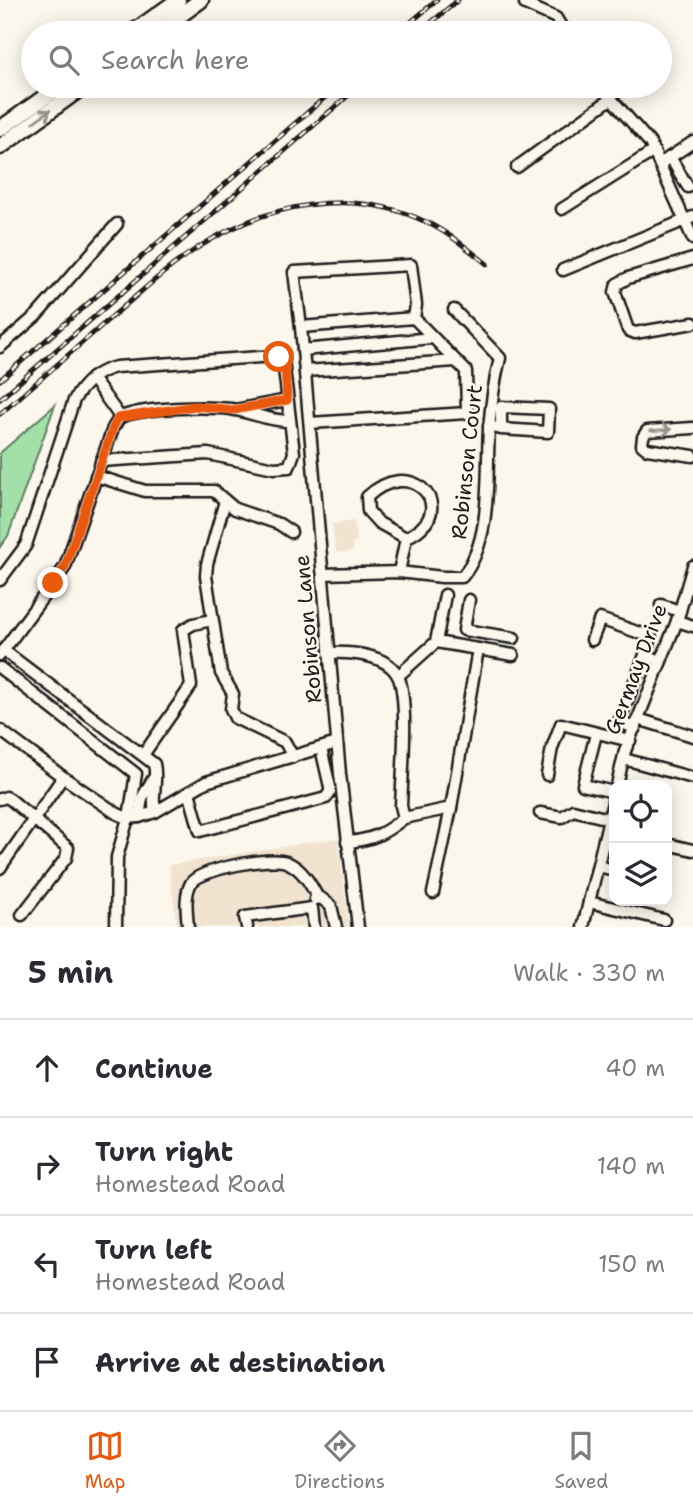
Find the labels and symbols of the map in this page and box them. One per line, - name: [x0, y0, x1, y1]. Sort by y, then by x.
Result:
- one-way arrow: [32, 109, 51, 124]
- route start: [263, 341, 294, 372]
- street label: Robinson Court: [445, 383, 489, 541]
- one-way arrow: [649, 423, 671, 436]
- street label: Robinson Lane: [288, 554, 328, 704]
- route end: [37, 567, 68, 598]
- street label: Germay Drive: [598, 600, 674, 738]

